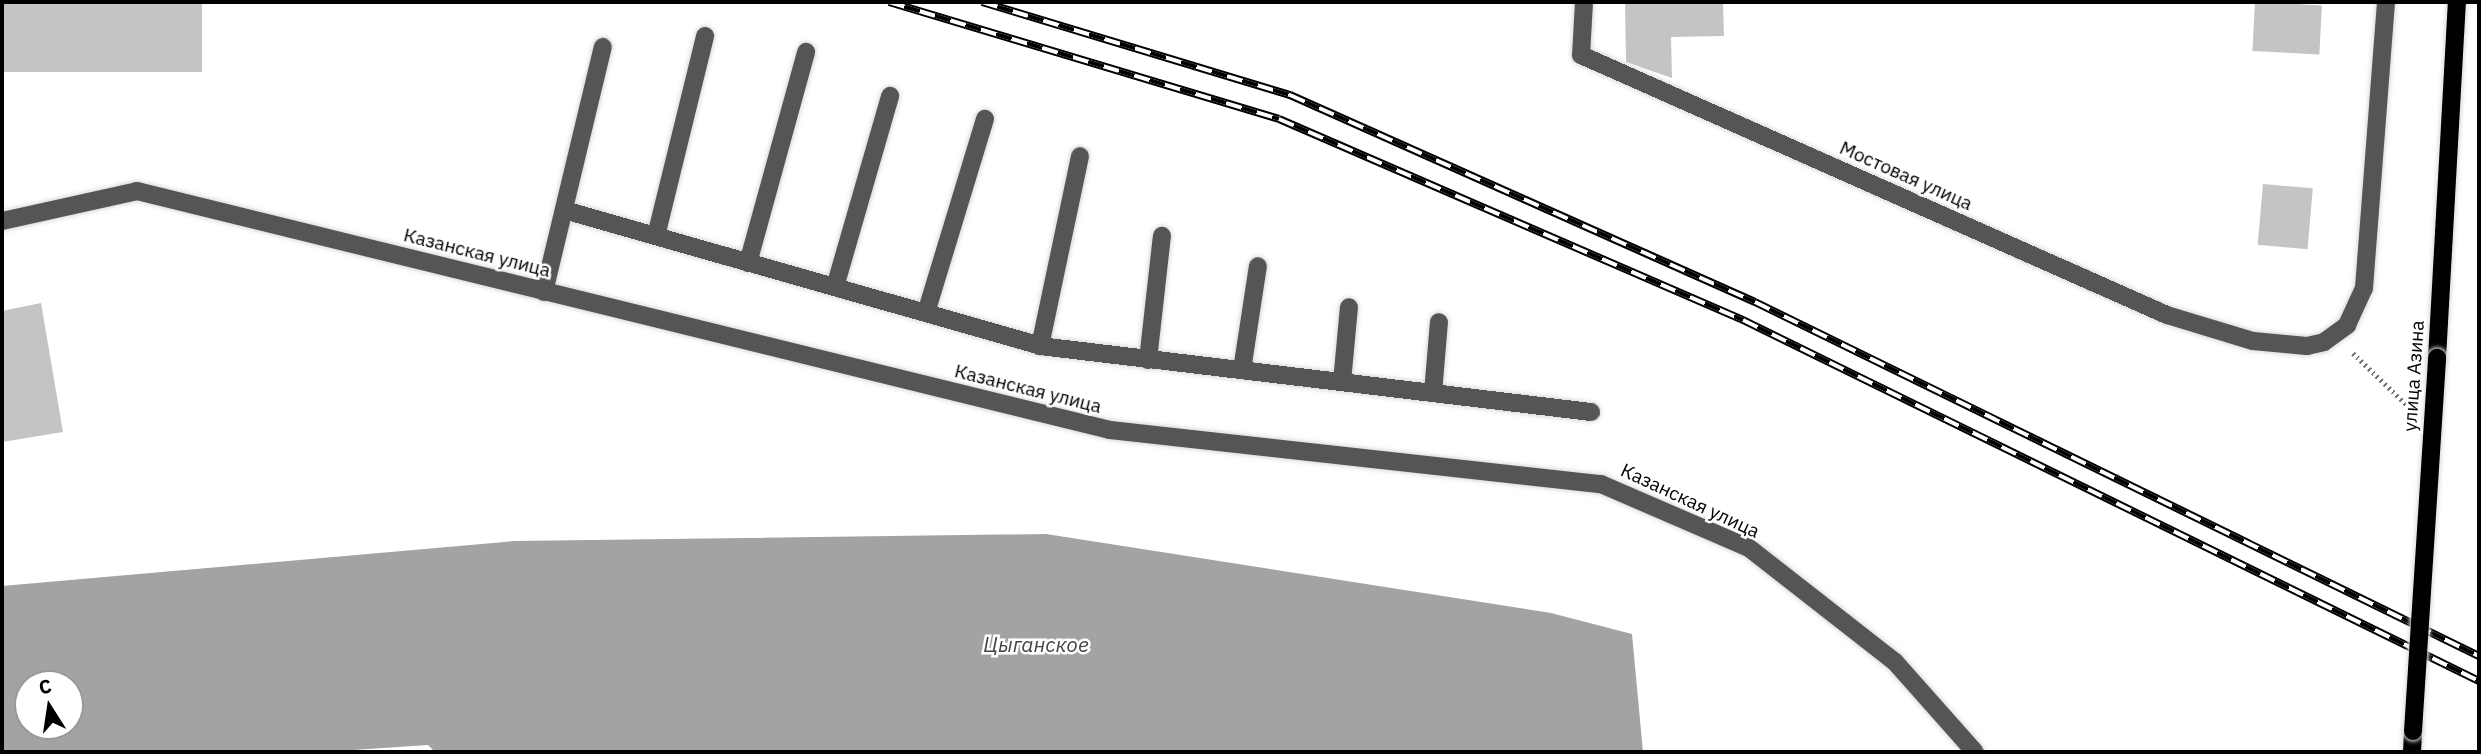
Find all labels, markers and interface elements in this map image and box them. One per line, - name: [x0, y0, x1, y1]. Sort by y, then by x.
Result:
- street label: Мостовая улица: [1836, 137, 1976, 215]
- street label: Казанская улица: [401, 224, 553, 282]
- street label: улица Азина: [2399, 320, 2429, 432]
- street label: Казанская улица: [952, 360, 1104, 418]
- street label: Казанская улица: [1617, 459, 1763, 543]
- water label: Цыганское: [983, 631, 1089, 657]
- north arrow: [14, 670, 84, 740]
- text: С: [37, 673, 54, 699]

